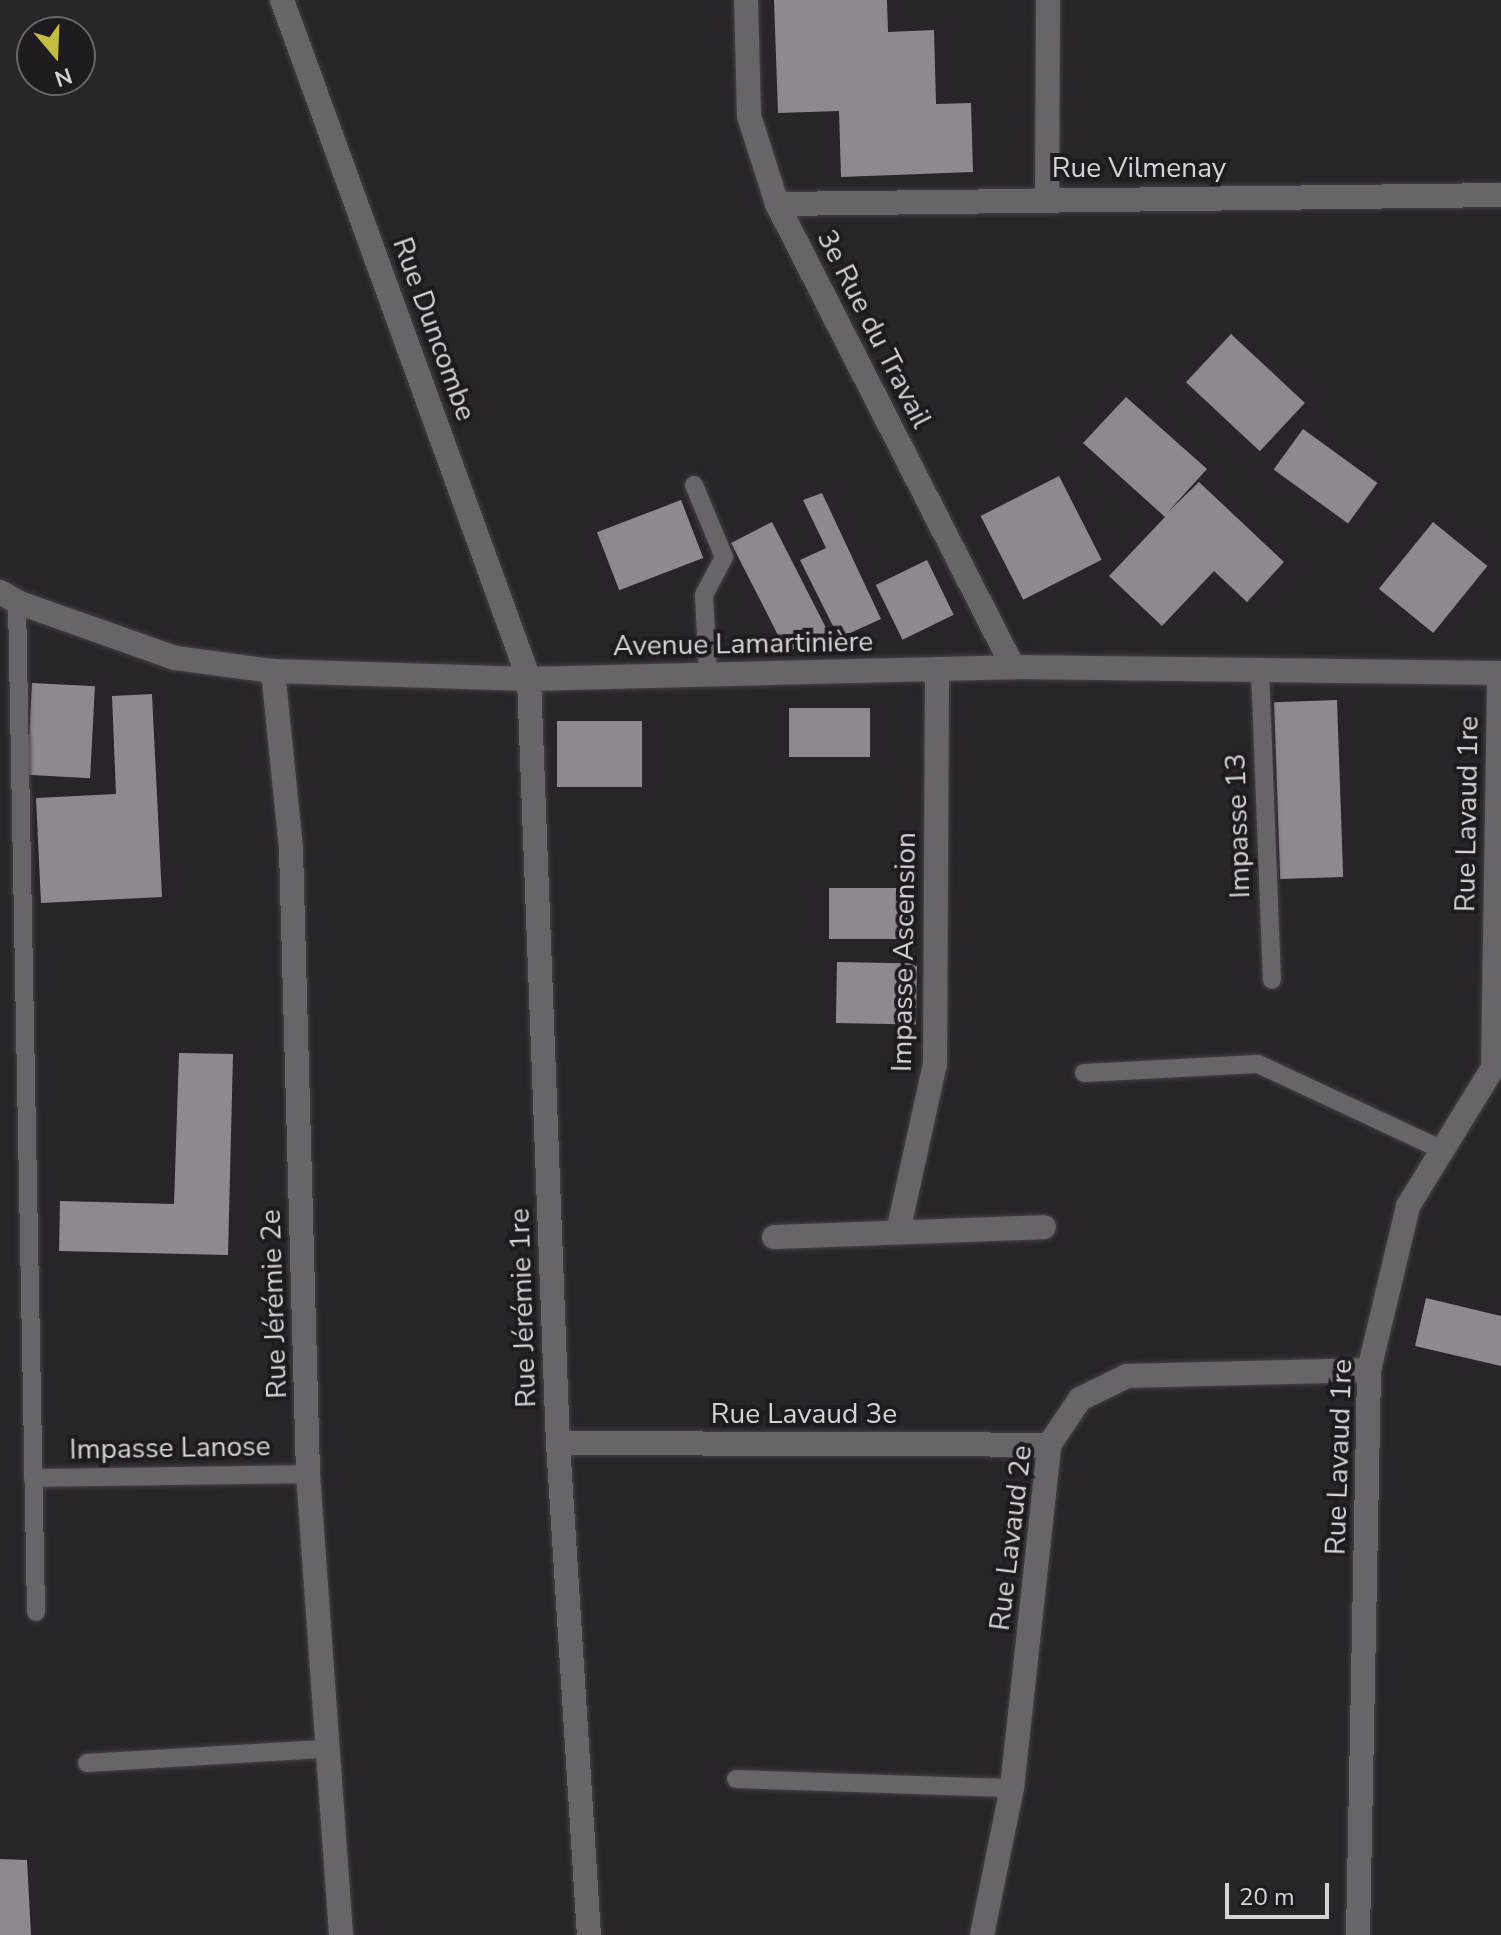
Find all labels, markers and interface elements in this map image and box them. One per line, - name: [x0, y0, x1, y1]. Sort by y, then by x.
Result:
- north arrow: [16, 16, 96, 96]
- text: N: [50, 60, 76, 94]
- street label: Rue Vilmenay: [1052, 151, 1226, 185]
- street label: 3e Rue du Travail: [810, 224, 938, 434]
- street label: Rue Duncombe: [385, 233, 483, 425]
- street label: Avenue Lamartinière: [613, 625, 873, 663]
- street label: Rue Lavaud 1re: [1448, 716, 1486, 912]
- street label: Impasse 13: [1219, 753, 1257, 899]
- street label: Impasse Ascension: [885, 832, 923, 1072]
- street label: Rue Jérémie 1re: [503, 1208, 543, 1408]
- street label: Rue Jérémie 2e: [254, 1209, 294, 1399]
- street label: Rue Lavaud 1re: [1319, 1358, 1359, 1556]
- street label: Rue Lavaud 3e: [711, 1397, 897, 1431]
- street label: Impasse Lanose: [69, 1429, 271, 1467]
- street label: Rue Lavaud 2e: [983, 1443, 1039, 1633]
- scale bar: [1229, 1867, 1333, 1917]
- text: 20 m: [1239, 1881, 1295, 1913]

